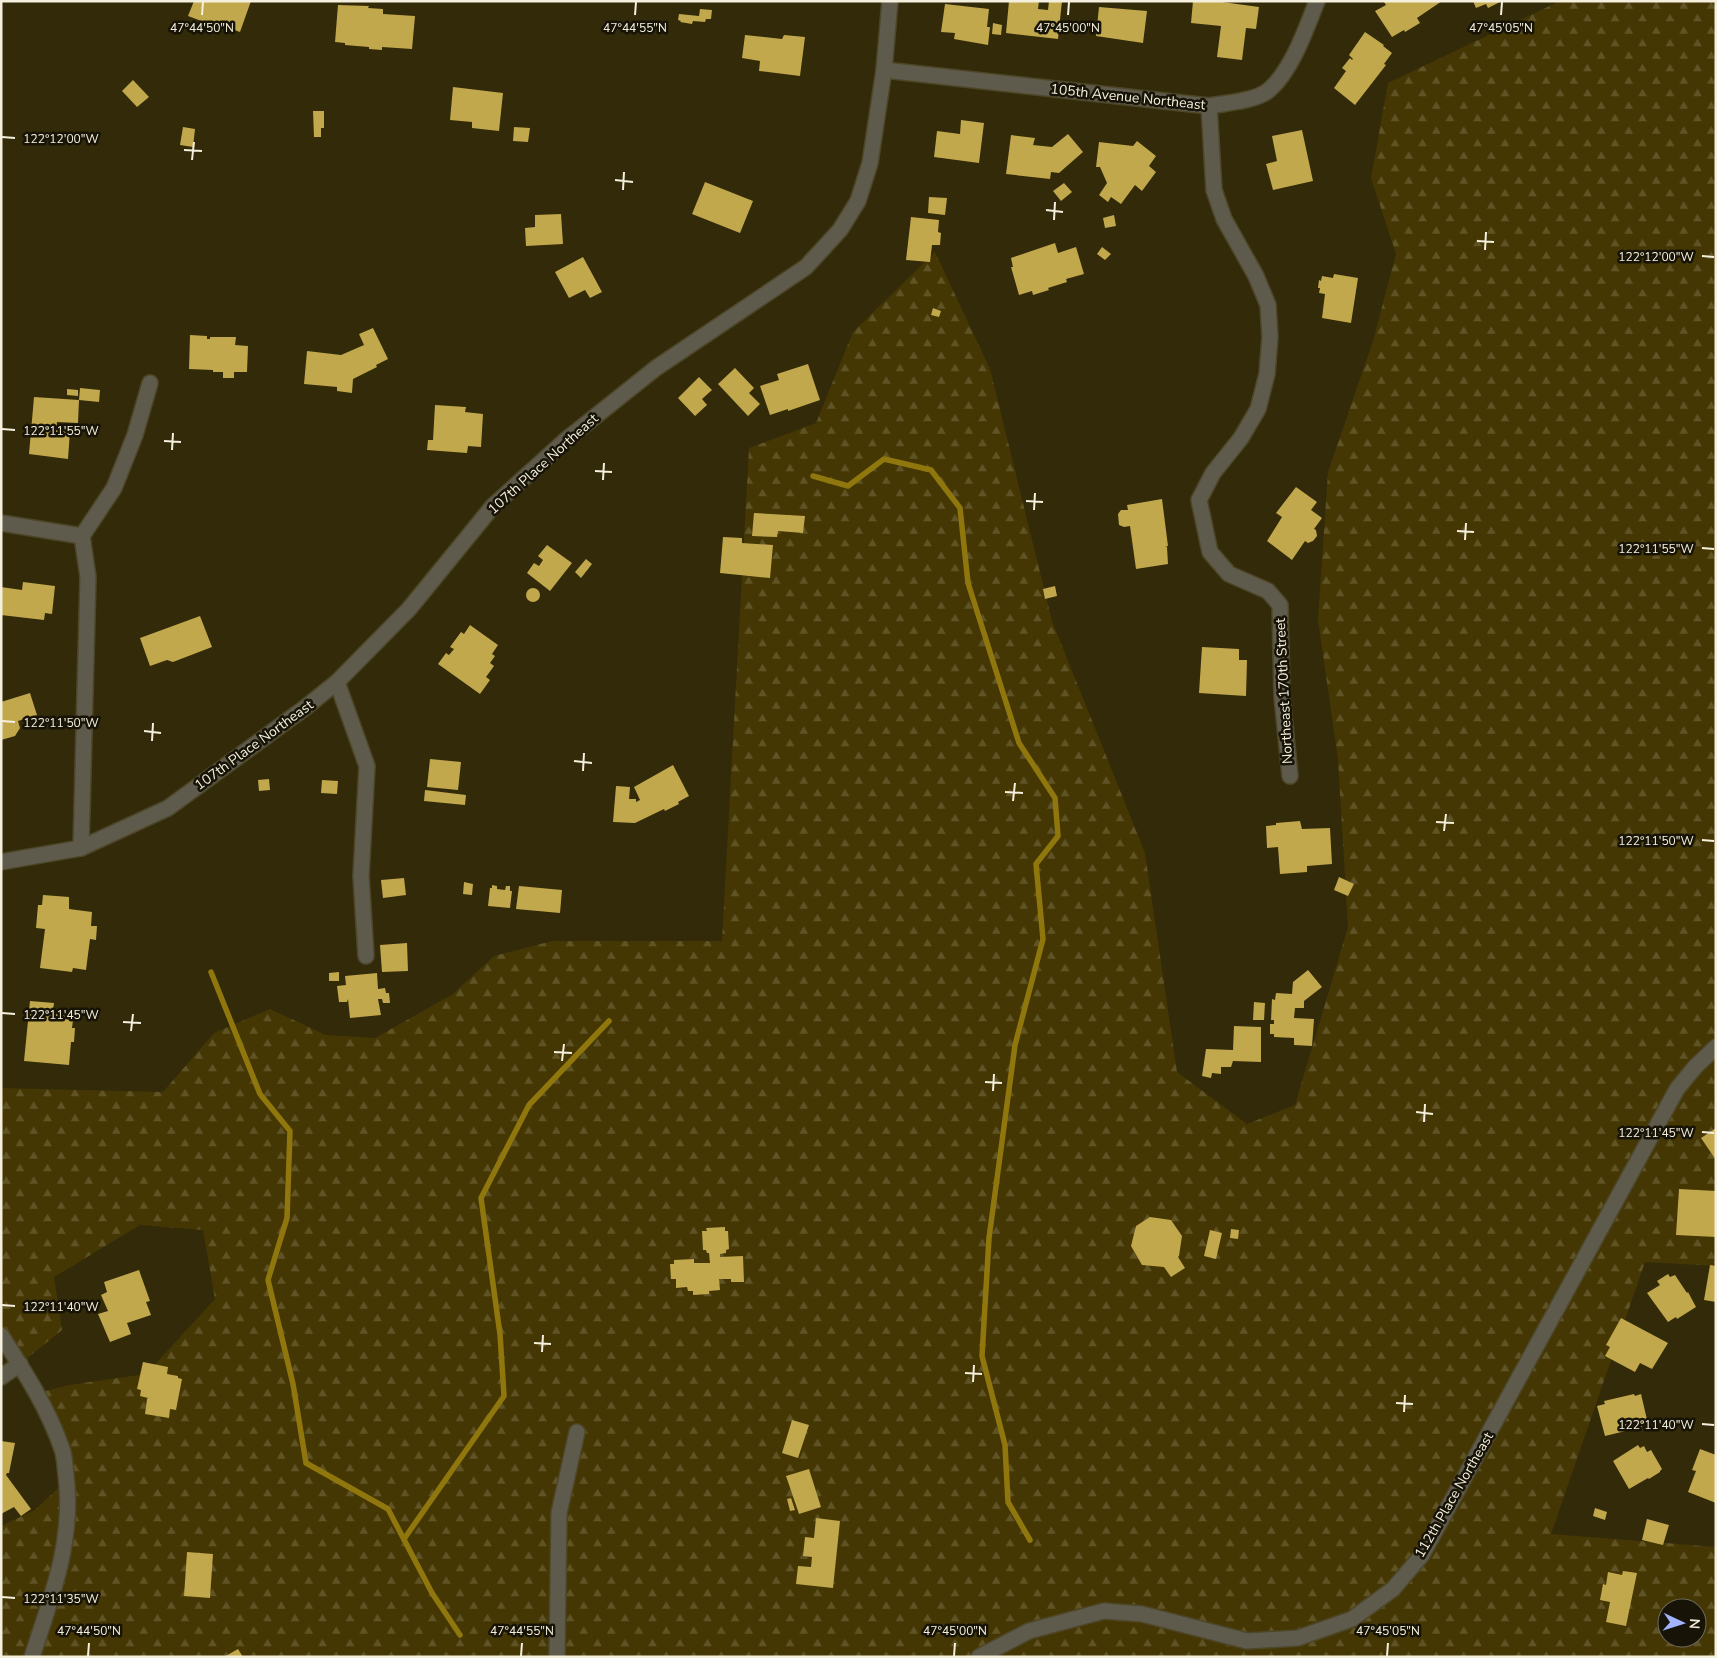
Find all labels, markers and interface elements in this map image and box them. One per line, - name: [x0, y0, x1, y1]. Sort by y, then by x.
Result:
- text: 47°44'50"N: [170, 20, 234, 36]
- text: 47°44'55"N: [603, 20, 667, 36]
- text: 47°45'00"N: [1036, 20, 1100, 36]
- text: 47°45'05"N: [1469, 20, 1533, 36]
- street label: 105th Avenue Northeast: [1050, 79, 1207, 115]
- text: 122°12'00"W: [23, 131, 99, 147]
- text: 122°12'00"W: [1618, 249, 1694, 265]
- street label: 107th Place Northeast: [484, 409, 602, 519]
- text: 122°11'55"W: [23, 423, 99, 439]
- text: 122°11'55"W: [1618, 541, 1694, 557]
- street label: Northeast 170th Street: [1271, 617, 1297, 765]
- street label: 107th Place Northeast: [191, 695, 317, 795]
- text: 122°11'50"W: [23, 715, 99, 731]
- text: 122°11'50"W: [1618, 833, 1694, 849]
- text: 122°11'45"W: [23, 1007, 99, 1023]
- text: 122°11'45"W: [1618, 1125, 1694, 1141]
- text: 122°11'40"W: [23, 1299, 99, 1315]
- text: 122°11'40"W: [1618, 1417, 1694, 1433]
- street label: 112th Place Northeast: [1410, 1429, 1498, 1561]
- text: 122°11'35"W: [23, 1591, 99, 1607]
- north arrow: [1657, 1598, 1707, 1648]
- text: N: [1685, 1618, 1704, 1630]
- text: 47°44'50"N: [57, 1623, 121, 1639]
- text: 47°44'55"N: [490, 1623, 554, 1639]
- text: 47°45'00"N: [923, 1623, 987, 1639]
- text: 47°45'05"N: [1356, 1623, 1420, 1639]

